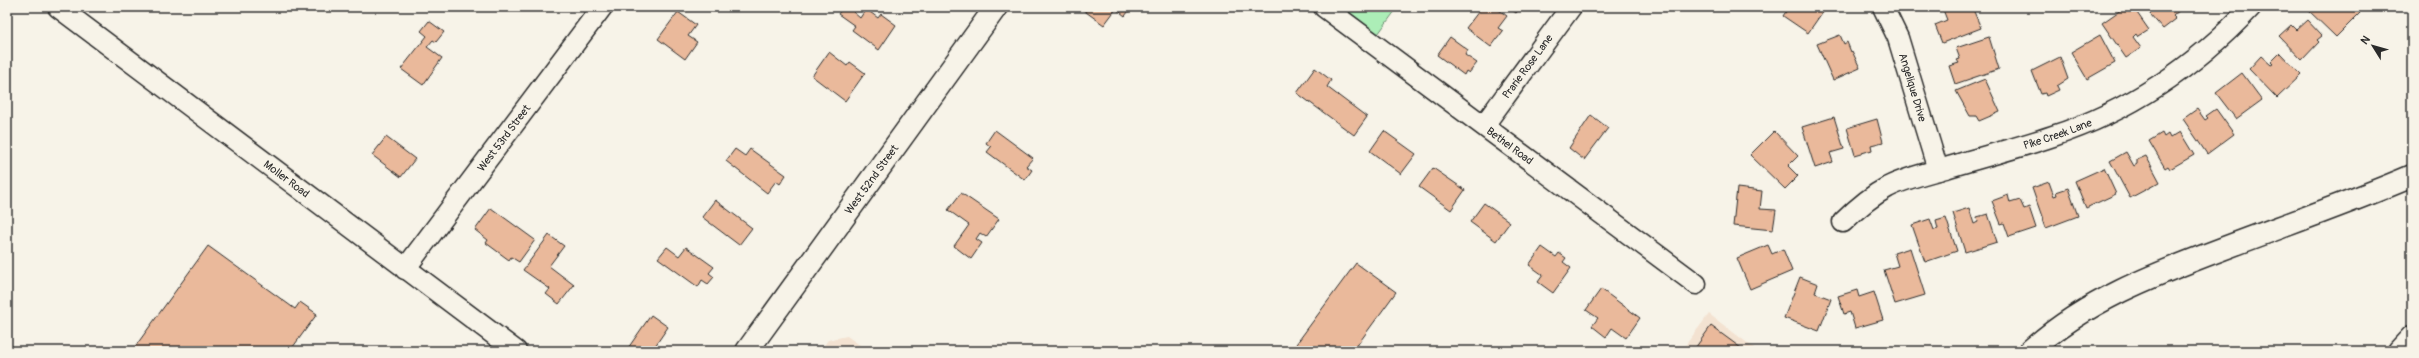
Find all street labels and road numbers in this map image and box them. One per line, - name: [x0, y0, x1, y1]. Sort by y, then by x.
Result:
- street label: Prarie Rose Lane: [1499, 31, 1556, 101]
- street label: Angelique Drive: [1896, 51, 1930, 124]
- street label: West 53rd Street: [474, 102, 533, 174]
- street label: Pike Creek Lane: [2022, 115, 2094, 152]
- street label: Bethel Road: [1484, 124, 1536, 167]
- street label: West 52nd Street: [842, 142, 901, 217]
- street label: Moller Road: [261, 157, 312, 200]

